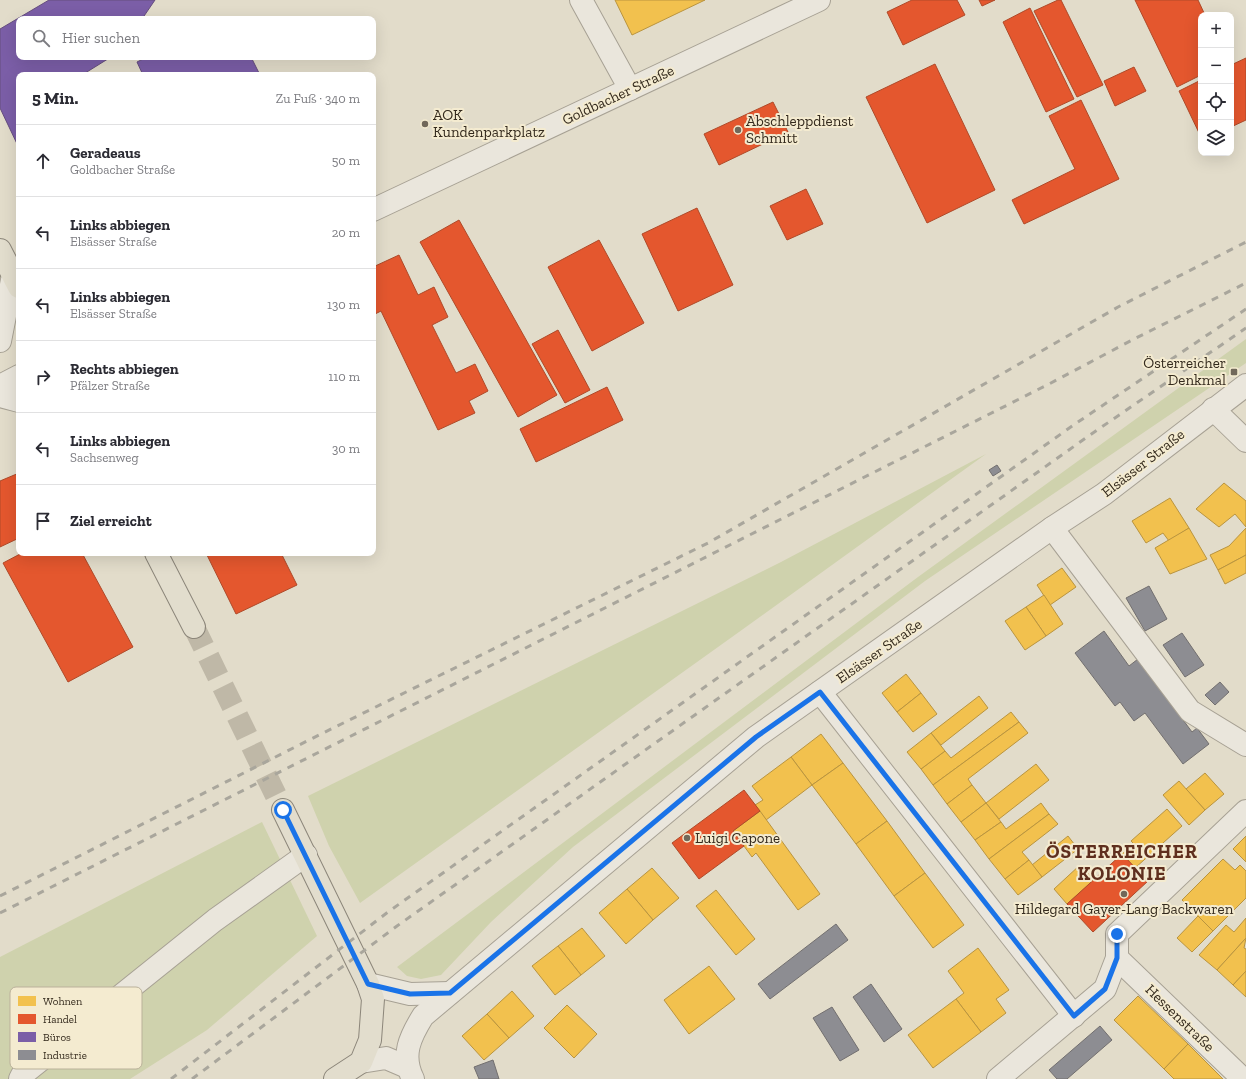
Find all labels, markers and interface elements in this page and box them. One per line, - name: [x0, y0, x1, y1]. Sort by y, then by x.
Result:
- map controls: [1198, 12, 1234, 156]
- button: +: [1198, 12, 1234, 48]
- search box: [16, 16, 376, 60]
- icon: search: [30, 27, 52, 49]
- text: Hier suchen: [62, 29, 140, 47]
- button: −: [1198, 48, 1234, 84]
- street label: Goldbacher Straße: [559, 61, 677, 129]
- button: locate: [1198, 84, 1234, 120]
- text: 5 Min.: [32, 88, 78, 108]
- text: Zu Fuß · 340 m: [276, 91, 360, 106]
- place label: AOK Kundenparkplatz: [433, 106, 545, 141]
- place label: Abschleppdienst Schmitt: [746, 112, 854, 147]
- marker: AOK Kundenparkplatz: [420, 119, 430, 129]
- button: layers: [1198, 120, 1234, 156]
- marker: Abschleppdienst Schmitt: [733, 125, 743, 135]
- text: Geradeaus: [70, 144, 141, 162]
- icon: ahead: [32, 150, 54, 172]
- text: 50 m: [332, 153, 360, 168]
- text: Goldbacher Straße: [70, 162, 175, 177]
- text: Links abbiegen: [70, 216, 170, 234]
- icon: left: [32, 222, 54, 244]
- text: 20 m: [332, 225, 360, 240]
- text: Elsässer Straße: [70, 234, 157, 249]
- text: Links abbiegen: [70, 288, 170, 306]
- icon: left: [32, 294, 54, 316]
- text: 130 m: [327, 297, 360, 312]
- text: Elsässer Straße: [70, 306, 157, 321]
- place label: Österreicher Denkmal: [1143, 354, 1226, 389]
- text: Rechts abbiegen: [70, 360, 179, 378]
- icon: right: [32, 366, 54, 388]
- marker: Österreicher Denkmal: [1229, 367, 1239, 377]
- text: 110 m: [328, 369, 360, 384]
- text: Pfälzer Straße: [70, 378, 150, 393]
- street label: Elsässer Straße: [1098, 425, 1188, 501]
- text: Links abbiegen: [70, 432, 170, 450]
- icon: left: [32, 438, 54, 460]
- text: 30 m: [332, 441, 360, 456]
- text: Sachsenweg: [70, 450, 139, 465]
- icon: arrive: [32, 510, 54, 532]
- text: Ziel erreicht: [70, 512, 152, 530]
- street label: Elsässer Straße: [833, 615, 925, 687]
- route start: [274, 801, 292, 819]
- place label: Luigi Capone: [695, 829, 780, 847]
- marker: Luigi Capone: [682, 833, 692, 843]
- district label: ÖSTERREICHER KOLONIE: [1046, 840, 1198, 885]
- marker: Hildegard Gayer-Lang Backwaren: [1119, 889, 1129, 899]
- place label: Hildegard Gayer-Lang Backwaren: [1015, 900, 1234, 918]
- route end: [1108, 925, 1126, 943]
- street label: Hessenstraße: [1142, 980, 1218, 1056]
- legend: [10, 987, 142, 1069]
- text: Wohnen: [43, 995, 83, 1008]
- text: Handel: [43, 1013, 77, 1026]
- text: Büros: [43, 1031, 71, 1044]
- text: Industrie: [43, 1049, 87, 1062]

